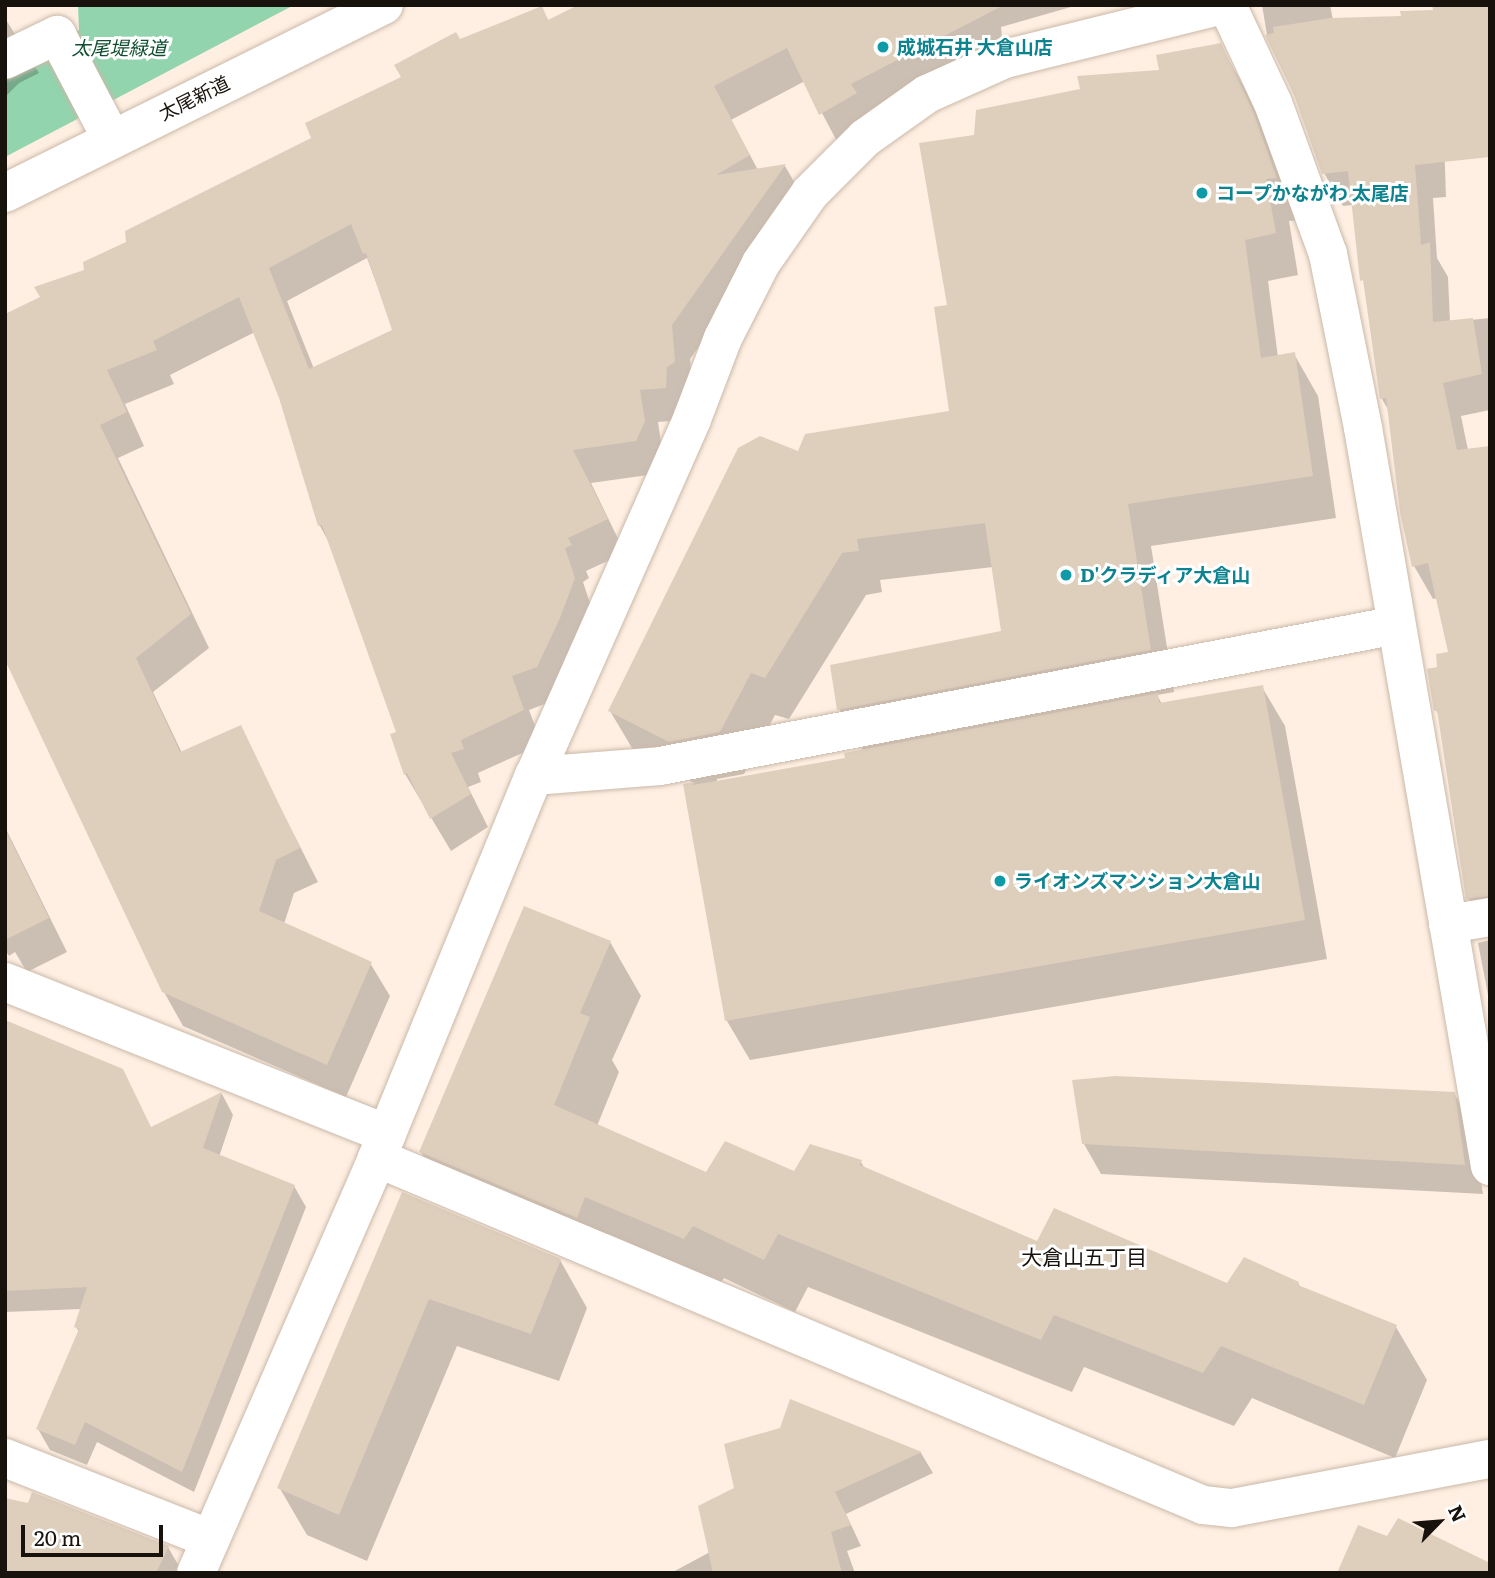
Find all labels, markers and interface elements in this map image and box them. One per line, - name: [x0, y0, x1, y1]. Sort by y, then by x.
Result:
- place label: 成城石井 大倉山店: [897, 36, 1053, 58]
- park label: 太尾堤緑道: [72, 37, 166, 59]
- marker: 成城石井 大倉山店: [875, 39, 891, 55]
- street label: 太尾新道: [155, 71, 233, 125]
- place label: コープかながわ 太尾店: [1216, 182, 1410, 204]
- marker: コープかながわ 太尾店: [1194, 185, 1210, 201]
- place label: D'クラディア大倉山: [1080, 564, 1251, 586]
- marker: D'クラディア大倉山: [1058, 567, 1074, 583]
- place label: ライオンズマンション大倉山: [1014, 870, 1261, 892]
- marker: ライオンズマンション大倉山: [992, 873, 1008, 889]
- district label: 大倉山五丁目: [1021, 1243, 1147, 1269]
- north arrow: [1404, 1487, 1474, 1557]
- text: N: [1442, 1500, 1474, 1526]
- scale bar: [24, 1512, 166, 1556]
- text: 20 m: [34, 1521, 81, 1552]

